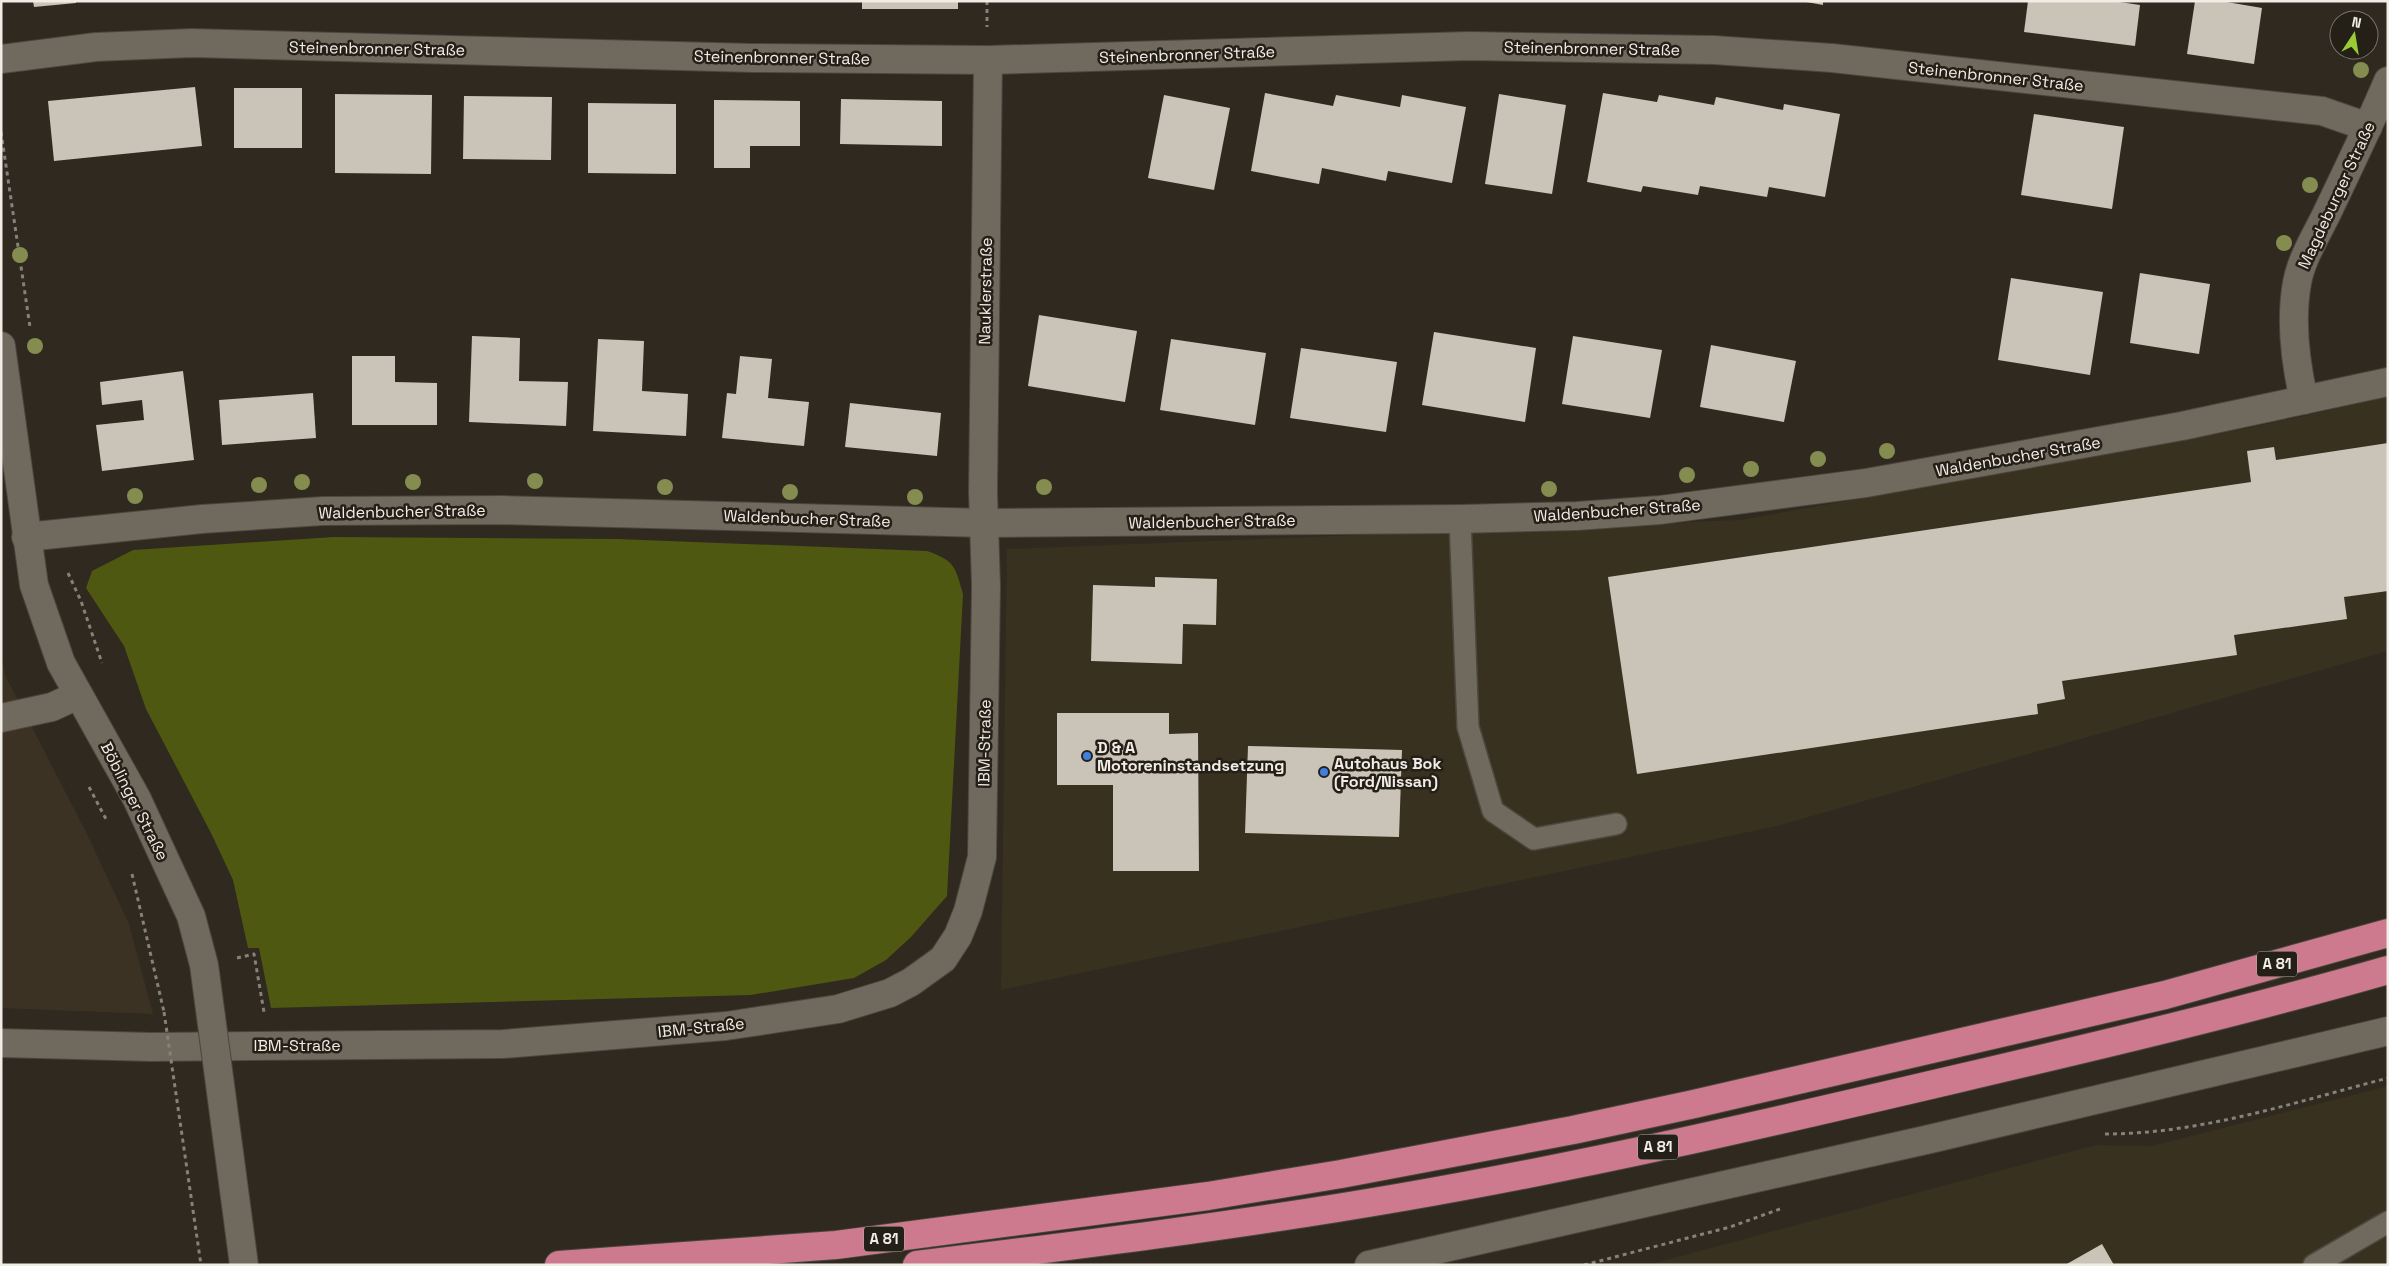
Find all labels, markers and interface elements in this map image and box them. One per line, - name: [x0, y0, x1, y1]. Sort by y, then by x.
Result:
- north arrow: [2329, 10, 2379, 60]
- text: N: [2350, 13, 2363, 32]
- street label: Steinenbronner Straße: [289, 36, 465, 61]
- street label: Steinenbronner Straße: [1504, 36, 1680, 61]
- street label: Steinenbronner Straße: [1099, 41, 1275, 68]
- street label: Steinenbronner Straße: [694, 45, 870, 70]
- street label: Steinenbronner Straße: [1907, 57, 2085, 96]
- street label: Magdeburger Straße: [2293, 118, 2380, 272]
- street label: Nauklerstraße: [974, 237, 997, 345]
- street label: Waldenbucher Straße: [1934, 432, 2102, 481]
- street label: Waldenbucher Straße: [1533, 494, 1701, 527]
- street label: Waldenbucher Straße: [318, 500, 486, 523]
- street label: Waldenbucher Straße: [723, 505, 891, 532]
- street label: Waldenbucher Straße: [1128, 510, 1296, 533]
- street label: IBM-Straße: [973, 699, 996, 787]
- place label: D & A Motoreninstandsetzung: [1097, 737, 1284, 776]
- street label: Böblinger Straße: [96, 739, 173, 864]
- marker: D & A Motoreninstandsetzung: [1081, 750, 1093, 762]
- place label: Autohaus Bok (Ford/Nissan): [1334, 753, 1441, 792]
- marker: Autohaus Bok (Ford/Nissan): [1318, 766, 1330, 778]
- road number: A 81: [2257, 952, 2297, 976]
- street label: IBM-Straße: [657, 1012, 746, 1042]
- street label: IBM-Straße: [253, 1035, 341, 1056]
- road number: A 81: [1638, 1134, 1678, 1160]
- road number: A 81: [864, 1226, 904, 1252]

